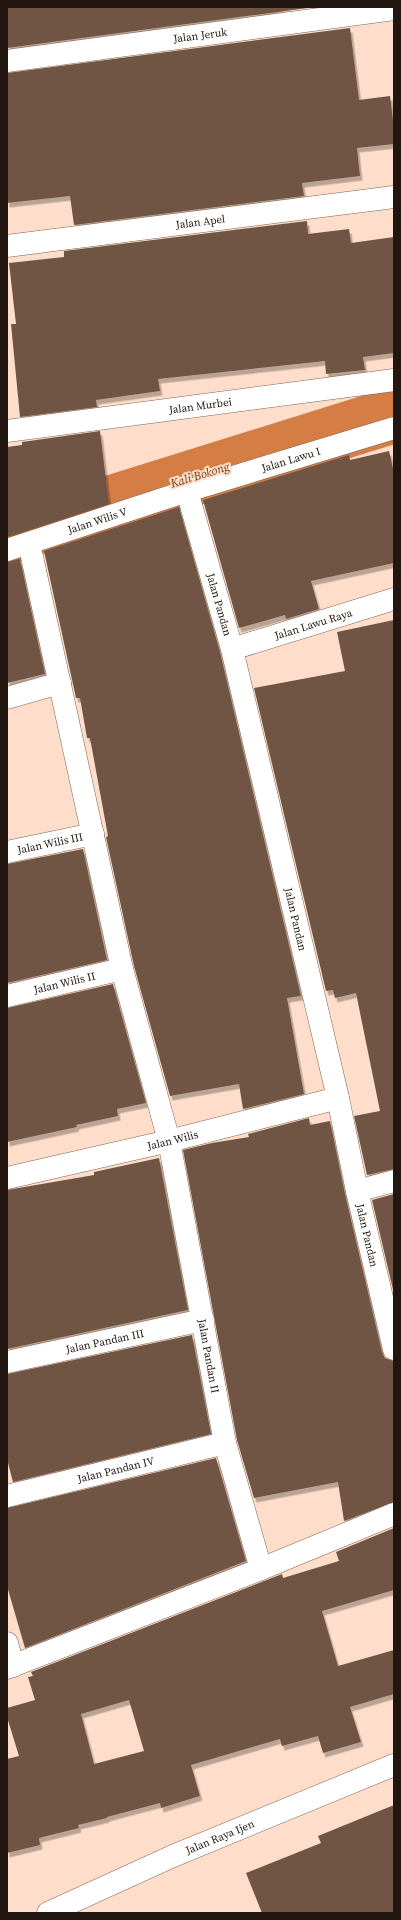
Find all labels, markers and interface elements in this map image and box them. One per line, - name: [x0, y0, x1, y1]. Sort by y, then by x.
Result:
- street label: Jalan Jeruk: [172, 24, 229, 47]
- street label: Jalan Apel: [174, 211, 226, 233]
- street label: Jalan Murbei: [167, 394, 233, 418]
- street label: Jalan Lawu I: [259, 444, 322, 476]
- water label: Kali Bokong: [168, 458, 233, 492]
- street label: Jalan Wilis V: [65, 504, 130, 538]
- street label: Jalan Pandan: [203, 571, 235, 638]
- street label: Jalan Lawu Raya: [272, 605, 354, 644]
- street label: Jalan Wilis III: [15, 829, 84, 858]
- street label: Jalan Pandan: [280, 885, 310, 953]
- street label: Jalan Wilis II: [31, 969, 97, 998]
- street label: Jalan Wilis: [145, 1127, 200, 1154]
- street label: Jalan Pandan: [352, 1201, 382, 1269]
- street label: Jalan Pandan II: [194, 1317, 223, 1394]
- street label: Jalan Pandan III: [64, 1326, 145, 1357]
- street label: Jalan Pandan IV: [75, 1453, 156, 1487]
- street label: Jalan Raya Ijen: [182, 1816, 257, 1858]

